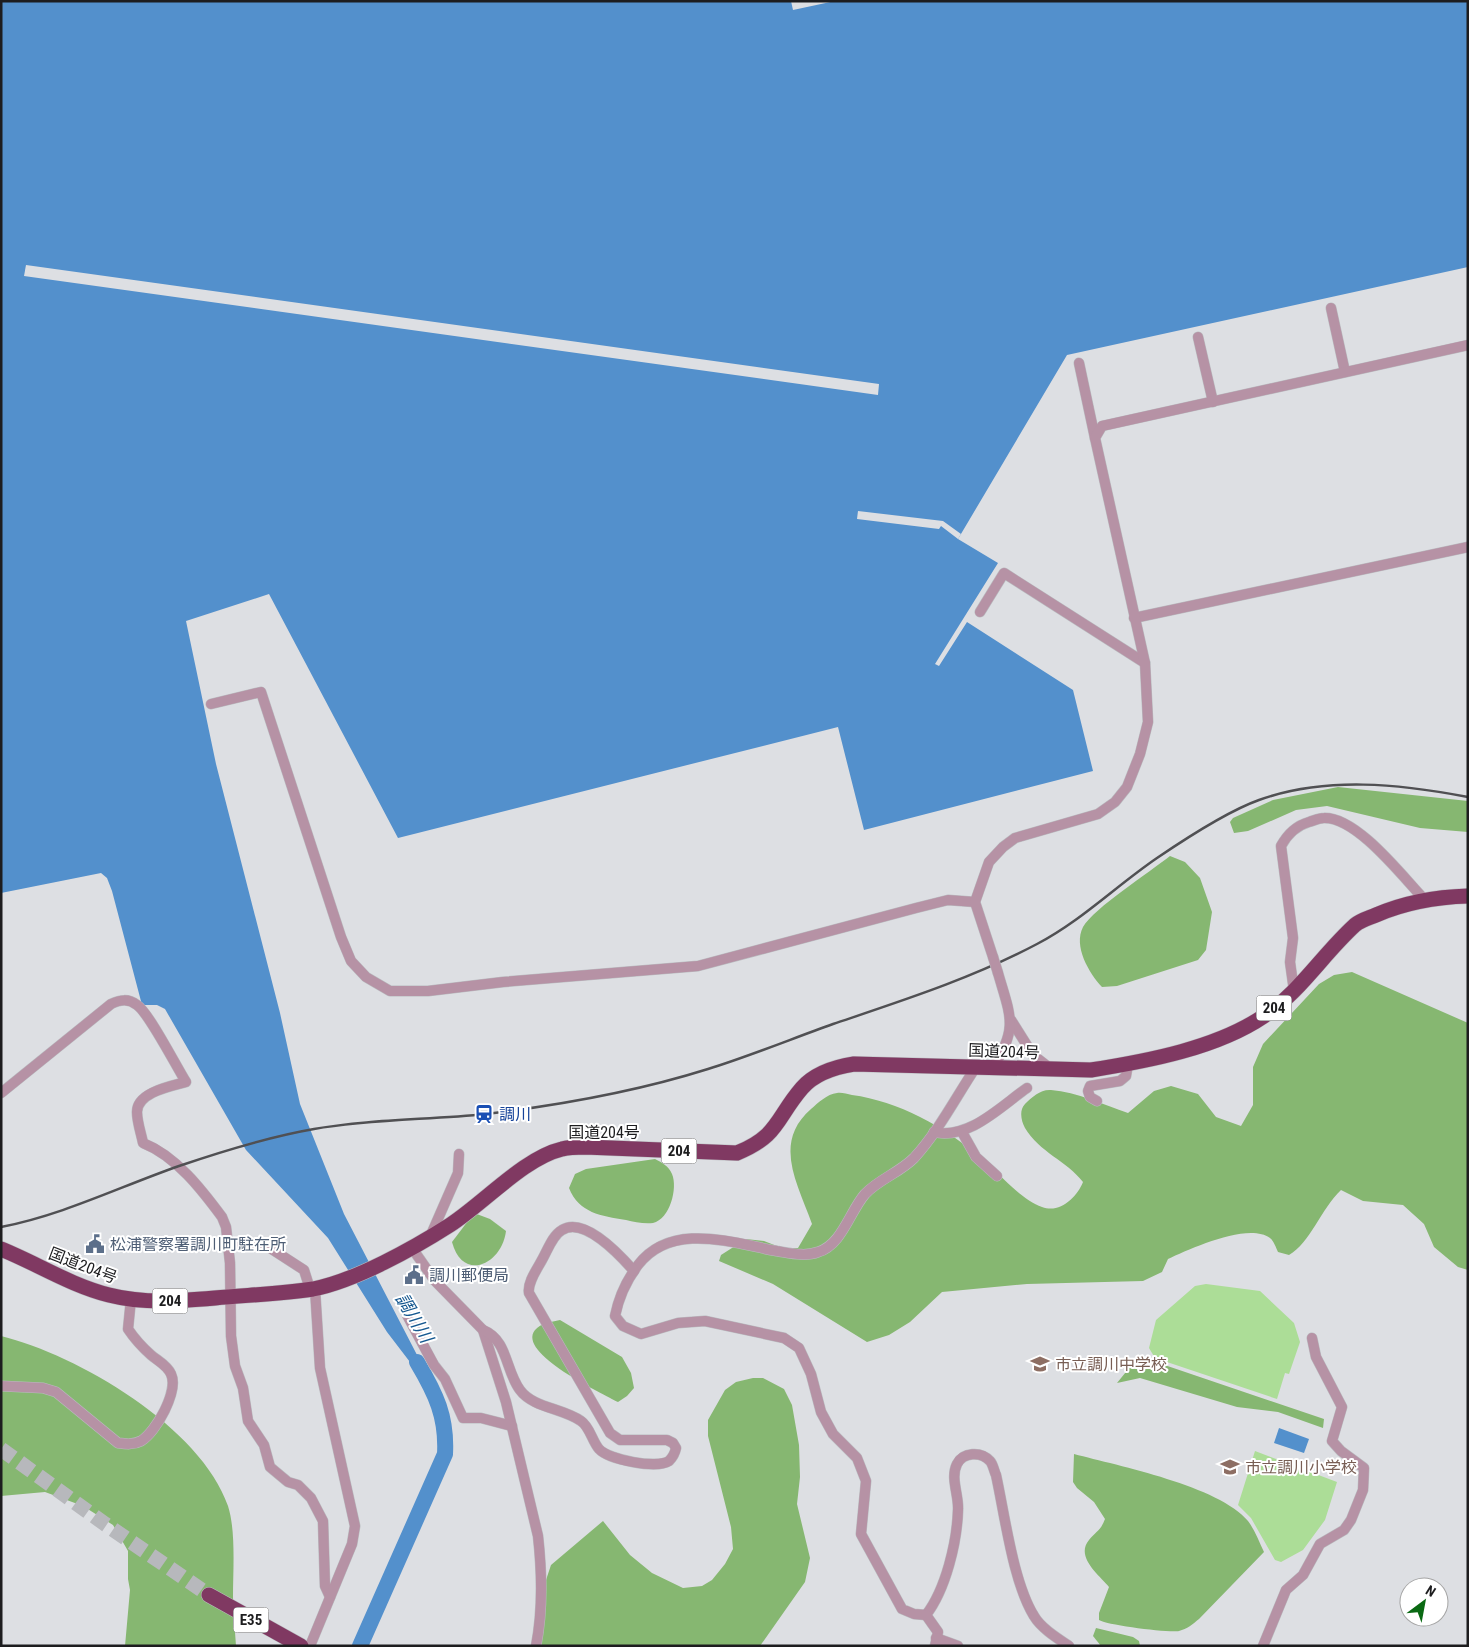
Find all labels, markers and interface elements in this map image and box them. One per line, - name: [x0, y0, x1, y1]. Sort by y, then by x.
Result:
- road number: 204: [1256, 996, 1292, 1020]
- street label: 国道204号: [968, 1041, 1040, 1062]
- station icon: 調川: [473, 1103, 495, 1125]
- place label: 調川: [499, 1105, 531, 1124]
- street label: 国道204号: [568, 1123, 640, 1142]
- road number: 204: [662, 1138, 696, 1164]
- public building icon: 松浦警察署調川町駐在所: [84, 1233, 106, 1255]
- place label: 松浦警察署調川町駐在所: [110, 1235, 286, 1254]
- street label: 国道204号: [46, 1244, 120, 1287]
- public building icon: 調川郵便局: [403, 1264, 425, 1286]
- place label: 調川郵便局: [429, 1266, 509, 1285]
- road number: 204: [152, 1288, 188, 1314]
- water label: 調川川: [392, 1289, 438, 1348]
- school or university icon: 市立調川中学校: [1029, 1353, 1051, 1375]
- place label: 市立調川中学校: [1055, 1355, 1167, 1374]
- school or university icon: 市立調川小学校: [1219, 1456, 1241, 1478]
- place label: 市立調川小学校: [1245, 1458, 1357, 1477]
- north arrow: [1399, 1577, 1449, 1627]
- text: N: [1423, 1582, 1439, 1600]
- road number: E35: [234, 1608, 268, 1632]

